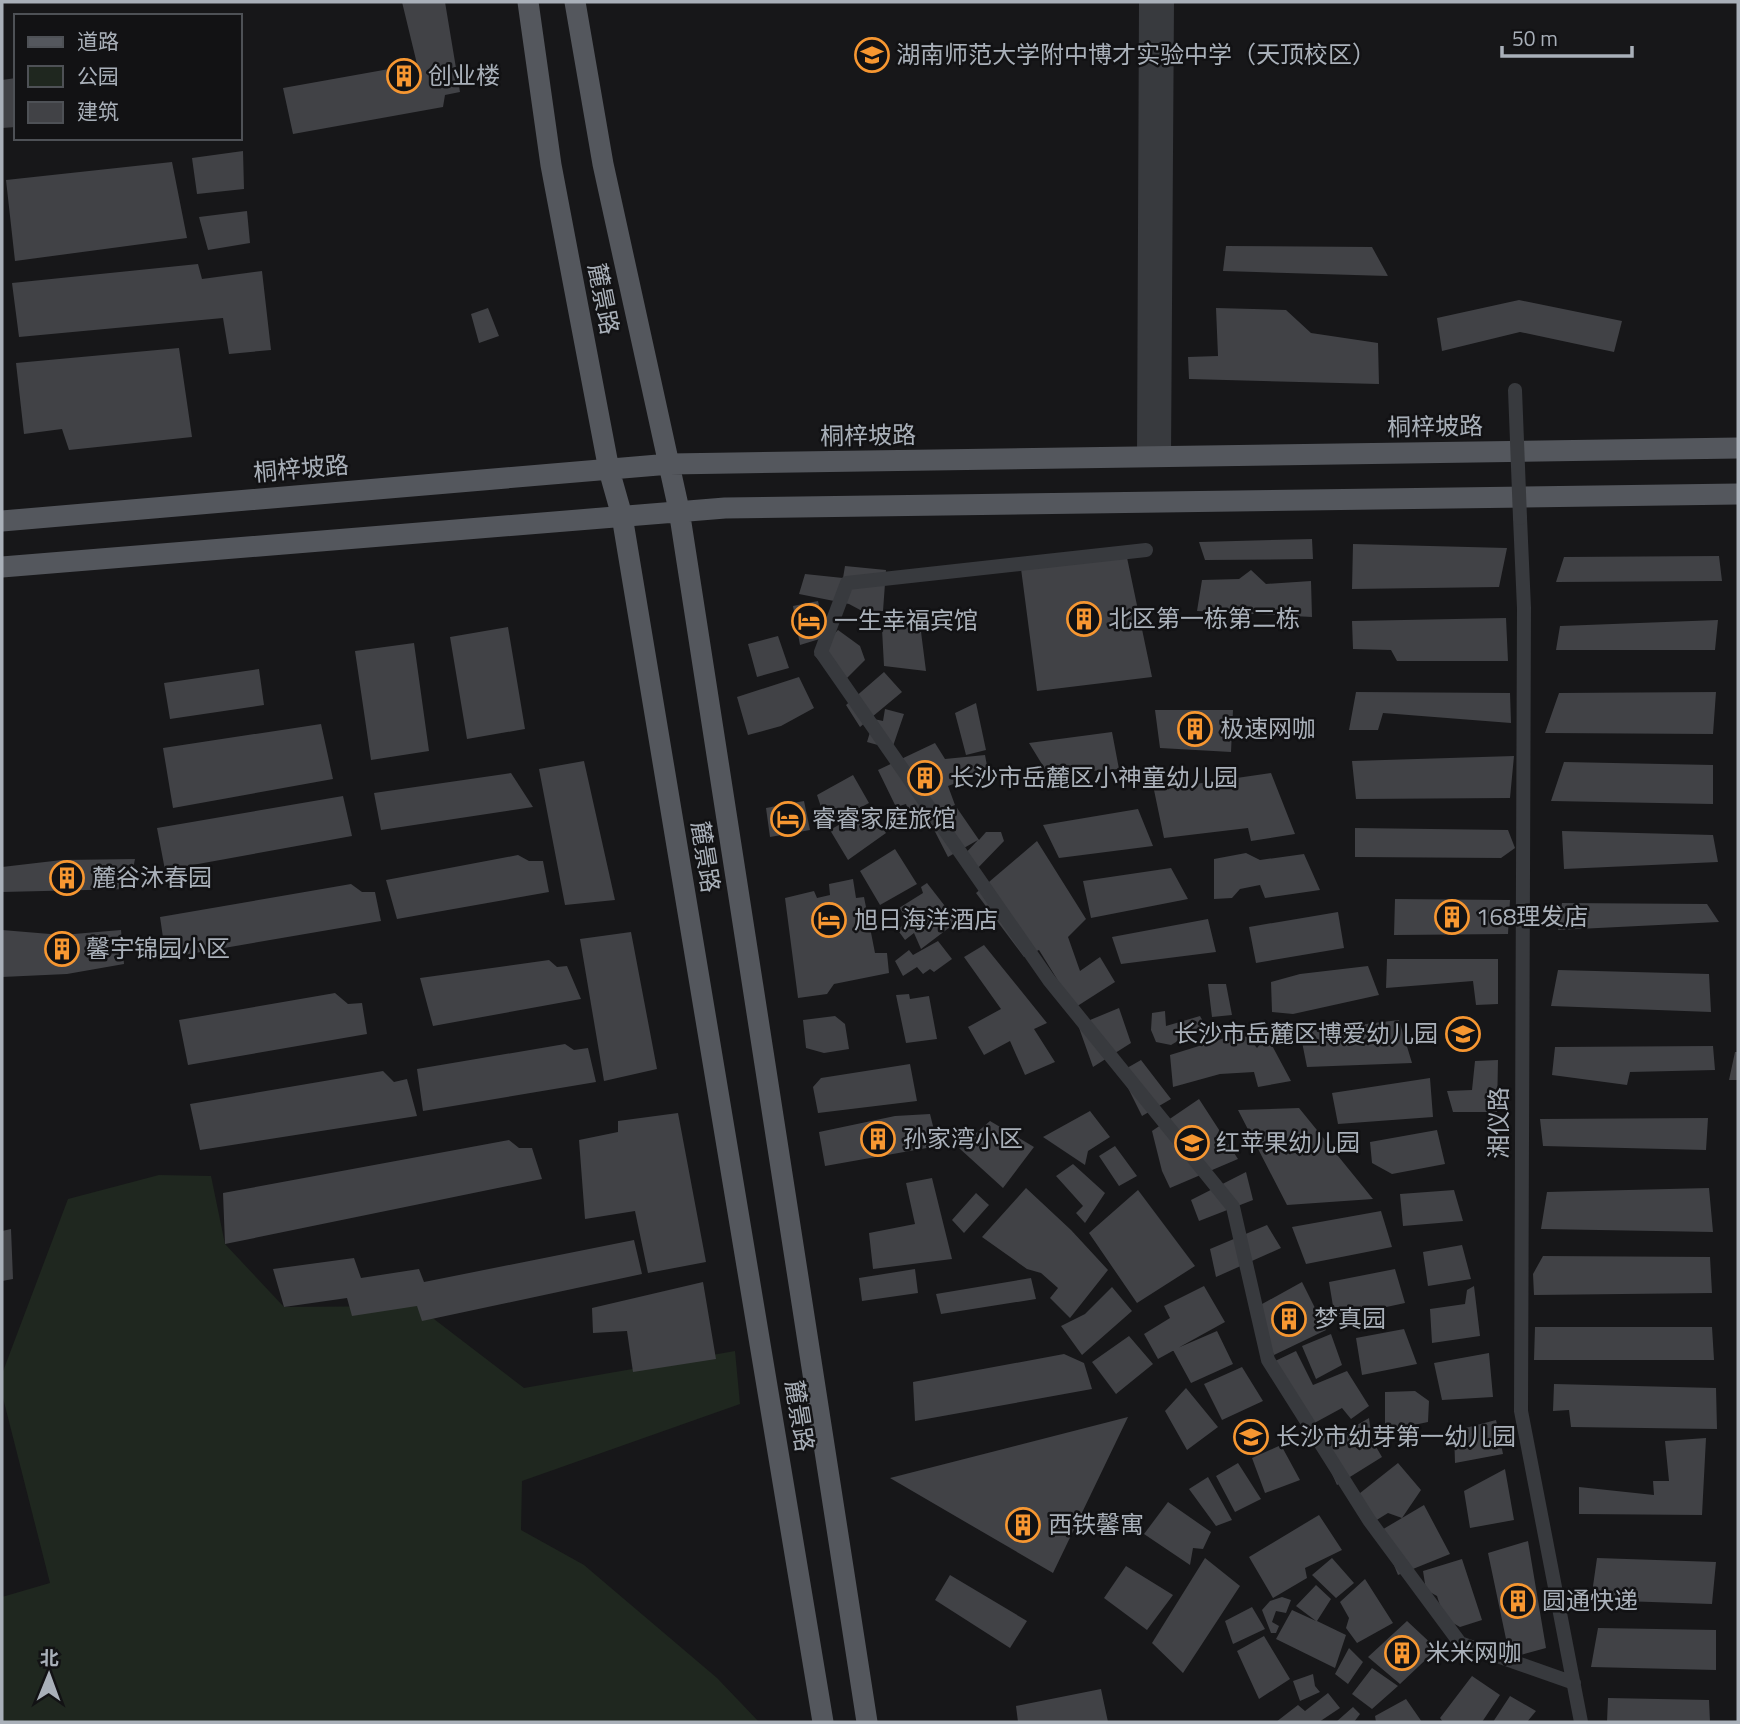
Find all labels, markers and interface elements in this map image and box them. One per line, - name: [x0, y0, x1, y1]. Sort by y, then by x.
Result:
- legend: [14, 14, 242, 140]
- scale bar: [1502, 14, 1632, 58]
- text: 50 m: [1512, 22, 1558, 54]
- text: 道路: [77, 25, 119, 57]
- school or university icon: 湖南师范大学附中博才实验中学（天顶校区）: [853, 36, 891, 74]
- place label: 湖南师范大学附中博才实验中学（天顶校区）: [896, 36, 1376, 72]
- building icon: 创业楼: [385, 57, 423, 95]
- place label: 创业楼: [428, 57, 500, 93]
- text: 公园: [77, 60, 119, 92]
- text: 建筑: [77, 95, 119, 127]
- street label: 麓景路: [579, 260, 629, 338]
- street label: 桐梓坡路: [1387, 407, 1483, 445]
- street label: 桐梓坡路: [820, 416, 916, 454]
- street label: 桐梓坡路: [252, 446, 350, 490]
- building icon: 北区第一栋第二栋: [1065, 600, 1103, 638]
- place label: 北区第一栋第二栋: [1108, 600, 1300, 636]
- hotel icon: 一生幸福宾馆: [790, 602, 828, 640]
- place label: 一生幸福宾馆: [834, 602, 978, 638]
- building icon: 极速网咖: [1176, 710, 1214, 748]
- place label: 极速网咖: [1220, 710, 1316, 746]
- building icon: 长沙市岳麓区小神童幼儿园: [906, 759, 944, 797]
- place label: 长沙市岳麓区小神童幼儿园: [950, 759, 1238, 795]
- hotel icon: 睿睿家庭旅馆: [769, 800, 807, 838]
- place label: 睿睿家庭旅馆: [812, 800, 956, 836]
- street label: 麓景路: [683, 818, 729, 895]
- building icon: 麓谷沐春园: [48, 859, 86, 897]
- place label: 麓谷沐春园: [92, 859, 212, 895]
- building icon: 168理发店: [1433, 898, 1471, 936]
- place label: 168理发店: [1476, 898, 1588, 934]
- hotel icon: 旭日海洋酒店: [810, 901, 848, 939]
- place label: 旭日海洋酒店: [854, 901, 998, 937]
- building icon: 馨宇锦园小区: [43, 930, 81, 968]
- place label: 馨宇锦园小区: [86, 930, 230, 966]
- place label: 长沙市岳麓区博爱幼儿园: [1174, 1015, 1438, 1051]
- school or university icon: 长沙市岳麓区博爱幼儿园: [1444, 1015, 1482, 1053]
- street label: 湘仪路: [1480, 1087, 1516, 1159]
- building icon: 孙家湾小区: [859, 1120, 897, 1158]
- place label: 孙家湾小区: [903, 1120, 1023, 1156]
- school or university icon: 红苹果幼儿园: [1173, 1124, 1211, 1162]
- place label: 红苹果幼儿园: [1216, 1124, 1360, 1160]
- building icon: 梦真园: [1270, 1300, 1308, 1338]
- place label: 梦真园: [1314, 1300, 1386, 1336]
- street label: 麓景路: [777, 1377, 823, 1454]
- school or university icon: 长沙市幼芽第一幼儿园: [1232, 1418, 1270, 1456]
- place label: 长沙市幼芽第一幼儿园: [1276, 1418, 1516, 1454]
- building icon: 西铁馨寓: [1004, 1506, 1042, 1544]
- place label: 西铁馨寓: [1048, 1506, 1144, 1542]
- building icon: 圆通快递: [1499, 1582, 1537, 1620]
- place label: 圆通快递: [1542, 1582, 1638, 1618]
- building icon: 米米网咖: [1383, 1634, 1421, 1672]
- place label: 米米网咖: [1426, 1634, 1522, 1670]
- north arrow: [14, 1640, 84, 1710]
- text: 北: [40, 1643, 59, 1672]

